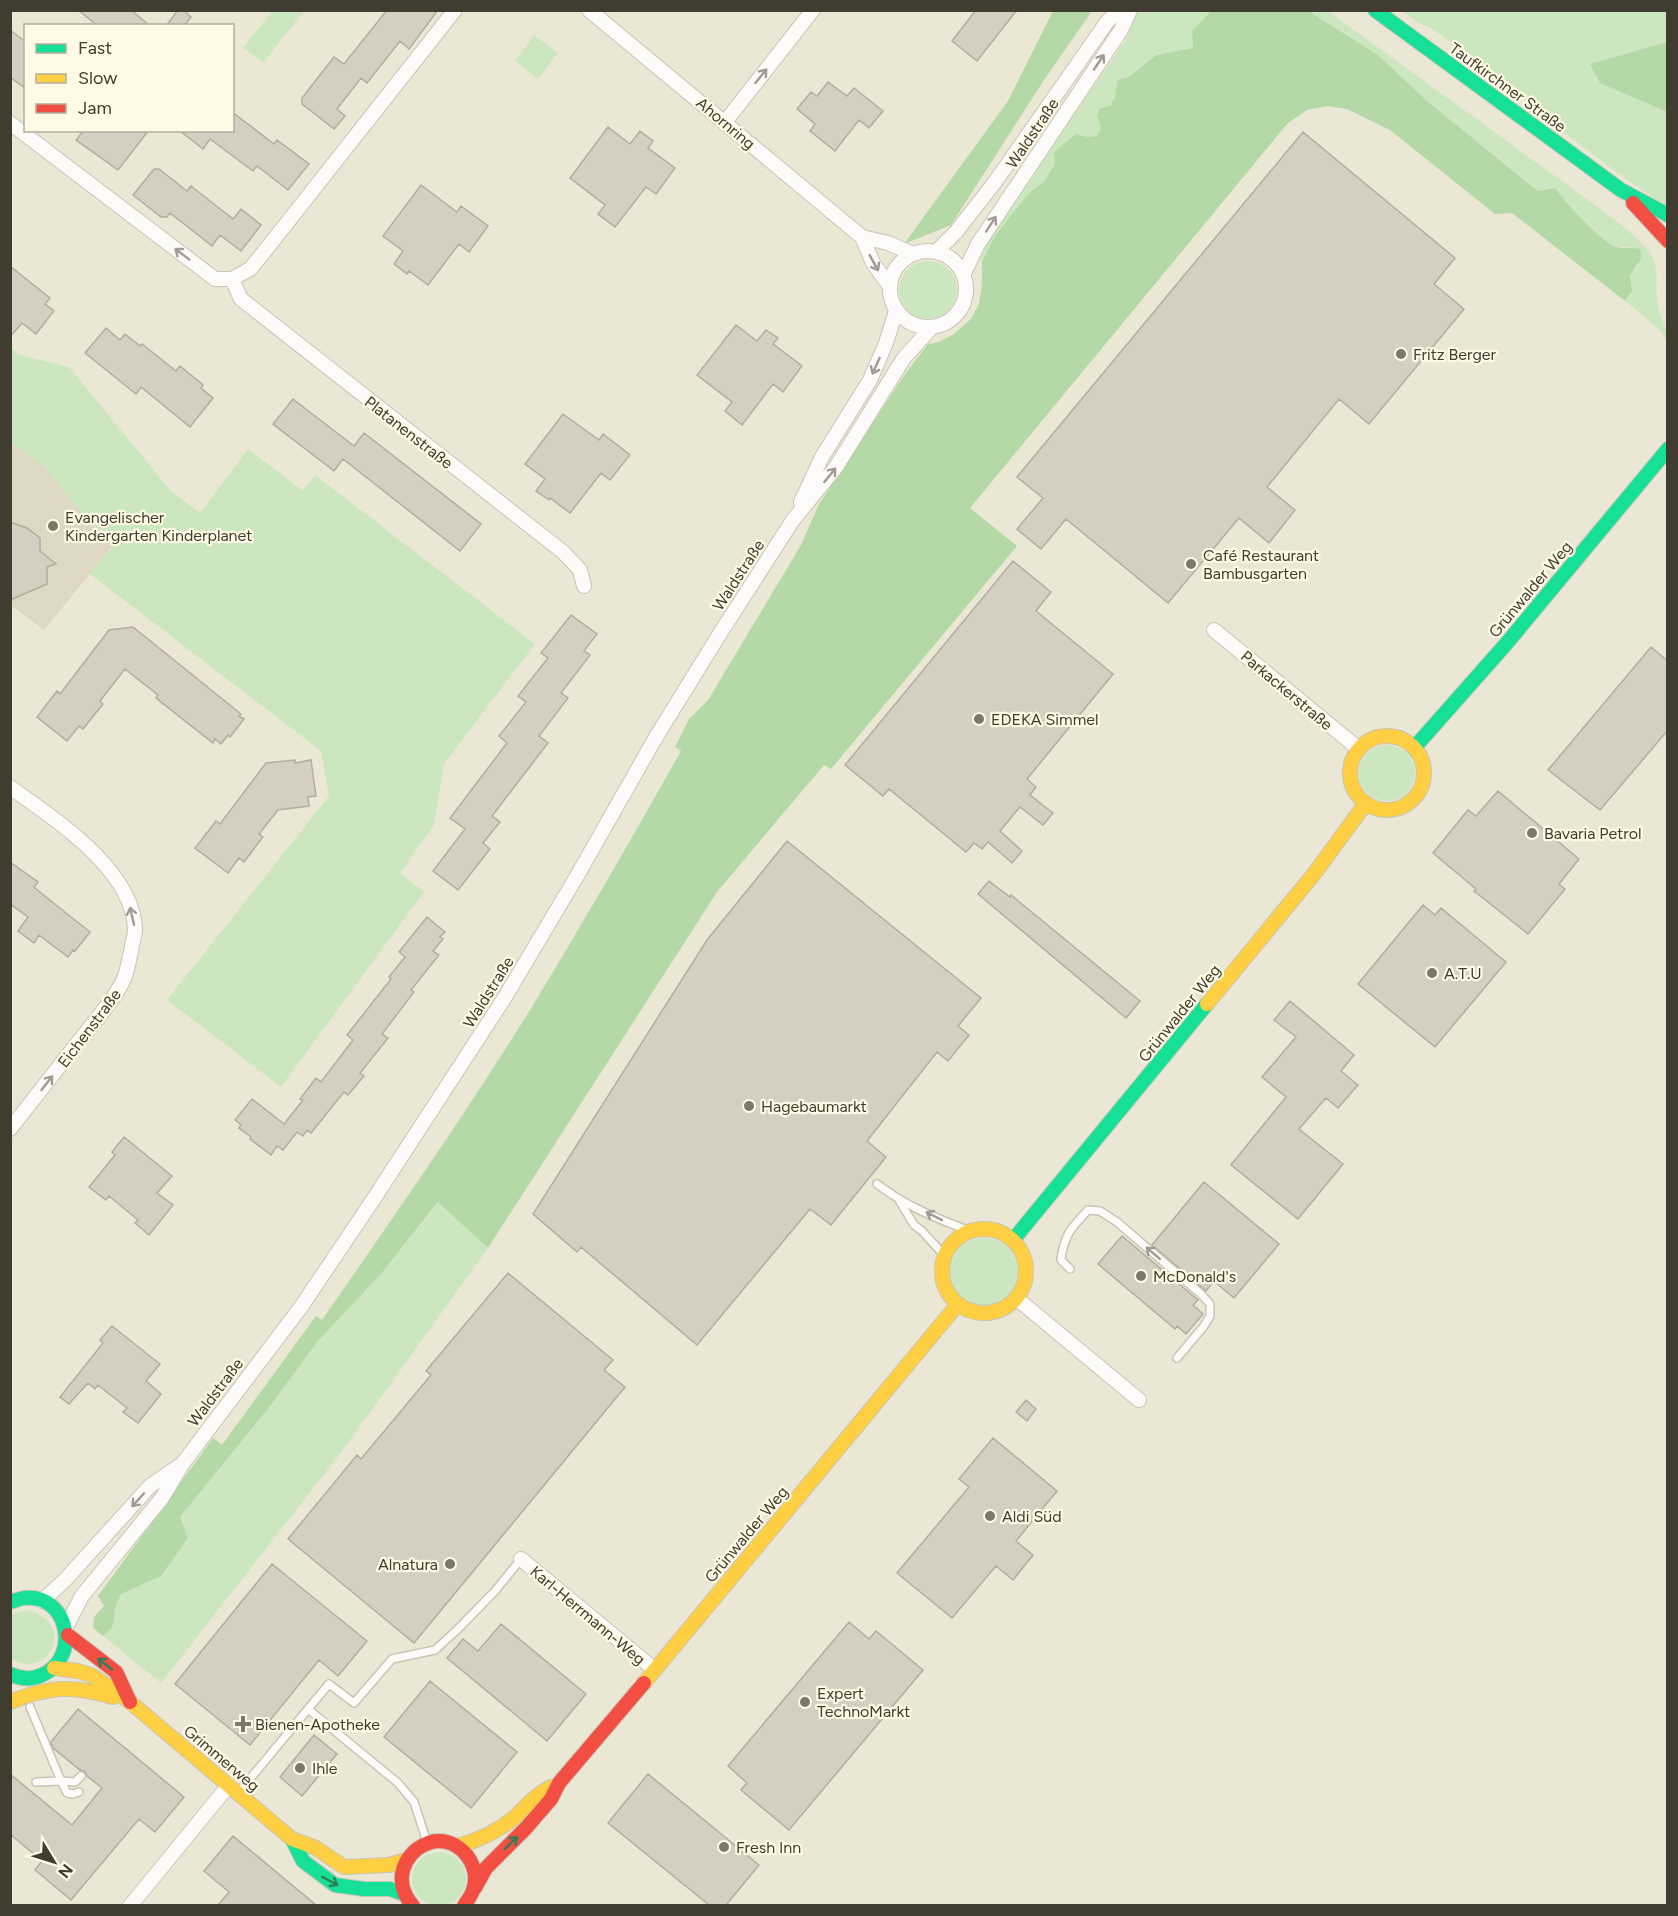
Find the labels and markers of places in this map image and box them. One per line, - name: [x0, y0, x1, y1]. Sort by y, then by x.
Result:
- place label: Fritz Berger: [1413, 345, 1497, 364]
- marker: Fritz Berger: [1394, 347, 1408, 361]
- place label: Evangelischer Kindergarten Kinderplanet: [65, 508, 252, 545]
- marker: Evangelischer Kindergarten Kinderplanet: [46, 519, 60, 533]
- place label: Café Restaurant Bambusgarten: [1203, 546, 1319, 583]
- marker: Café Restaurant Bambusgarten: [1184, 557, 1198, 571]
- place label: EDEKA Simmel: [991, 710, 1099, 729]
- marker: EDEKA Simmel: [972, 712, 986, 726]
- place label: Bavaria Petrol: [1544, 824, 1641, 843]
- marker: Bavaria Petrol: [1525, 826, 1539, 840]
- place label: A.T.U: [1444, 964, 1482, 983]
- marker: A.T.U: [1425, 966, 1439, 980]
- place label: Hagebaumarkt: [761, 1097, 867, 1116]
- marker: Hagebaumarkt: [742, 1099, 756, 1113]
- place label: McDonald's: [1153, 1267, 1236, 1286]
- marker: McDonald's: [1134, 1269, 1148, 1283]
- place label: Aldi Süd: [1002, 1507, 1062, 1526]
- marker: Aldi Süd: [983, 1509, 997, 1523]
- place label: Alnatura: [378, 1555, 438, 1574]
- marker: Alnatura: [443, 1557, 457, 1571]
- place label: Expert TechnoMarkt: [817, 1684, 910, 1721]
- marker: Expert TechnoMarkt: [798, 1695, 812, 1709]
- place label: Bienen-Apotheke: [255, 1715, 380, 1734]
- marker: Bienen-Apotheke: [236, 1717, 250, 1731]
- place label: Ihle: [312, 1759, 338, 1778]
- marker: Ihle: [293, 1761, 307, 1775]
- place label: Fresh Inn: [736, 1838, 801, 1857]
- marker: Fresh Inn: [717, 1840, 731, 1854]

